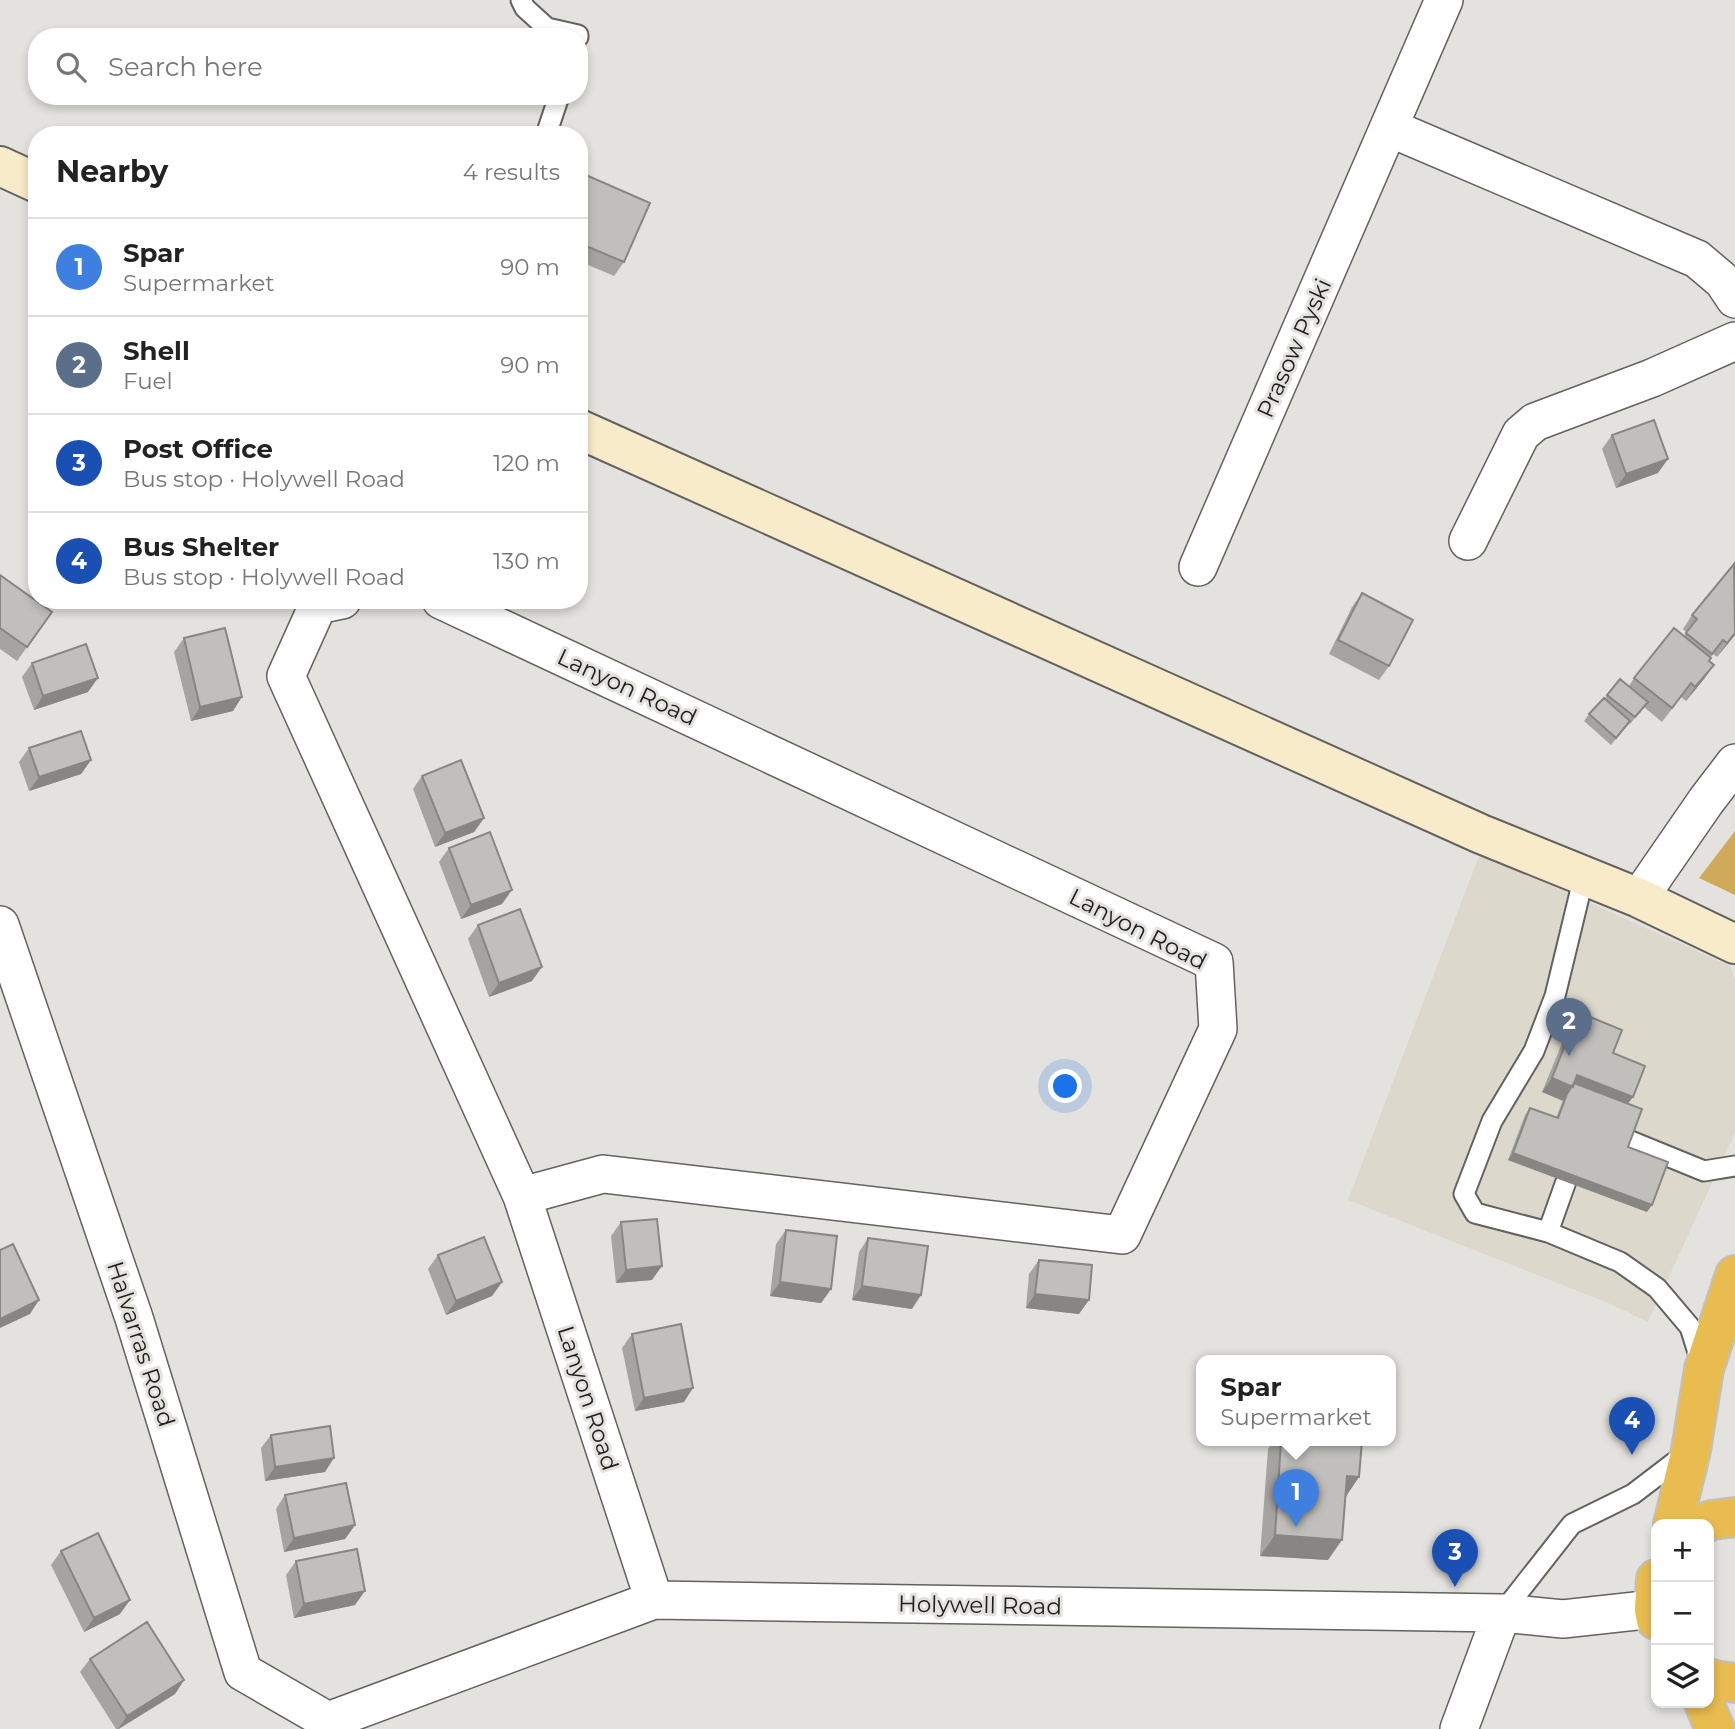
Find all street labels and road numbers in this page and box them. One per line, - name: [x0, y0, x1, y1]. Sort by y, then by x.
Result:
- street label: Prasow Pyski: [1251, 274, 1337, 422]
- street label: Lanyon Road: [553, 643, 701, 731]
- street label: Lanyon Road: [1065, 882, 1211, 976]
- street label: Halvarras Road: [101, 1258, 181, 1430]
- street label: Lanyon Road: [551, 1322, 625, 1474]
- street label: Holywell Road: [898, 1590, 1062, 1620]

